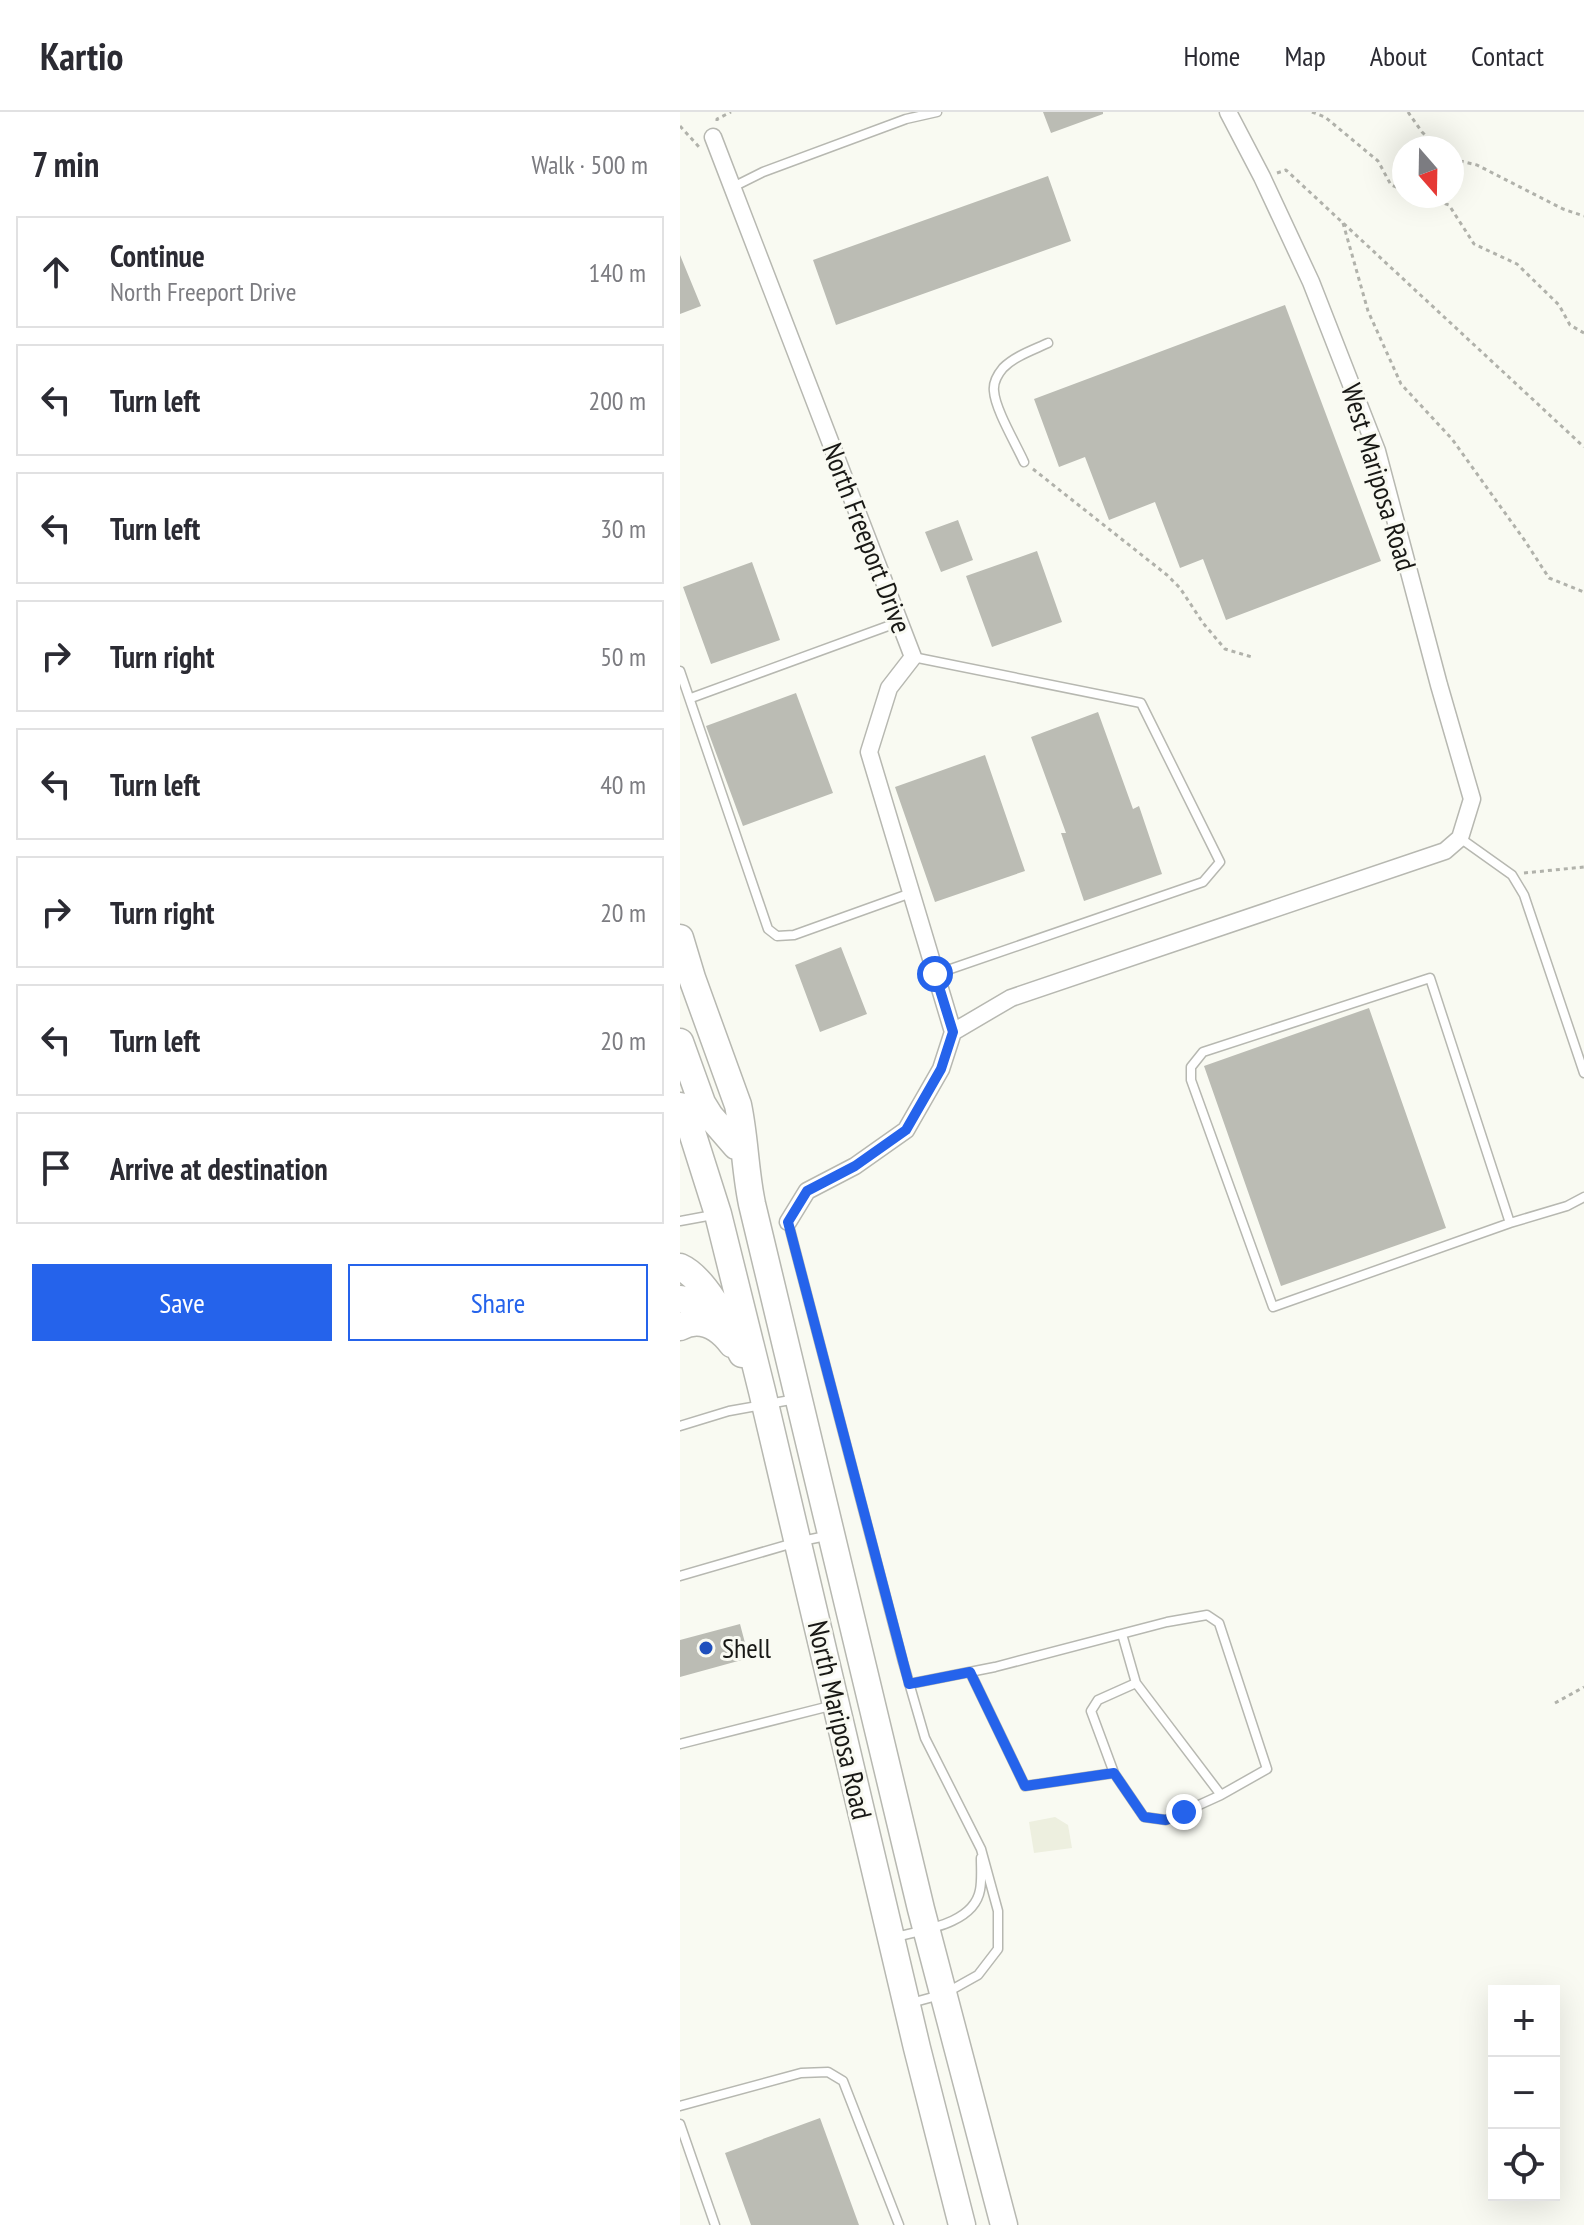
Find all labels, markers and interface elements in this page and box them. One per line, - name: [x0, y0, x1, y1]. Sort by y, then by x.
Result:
- text: Kartio: [40, 31, 124, 80]
- text: Home: [1184, 37, 1240, 74]
- text: Map: [1284, 37, 1326, 74]
- text: About: [1370, 37, 1427, 74]
- text: Contact: [1471, 37, 1544, 74]
- north arrow: [1392, 136, 1464, 208]
- text: 7 min: [32, 142, 99, 186]
- text: Walk · 500 m: [531, 148, 648, 181]
- text: Continue: [110, 236, 205, 275]
- icon: ahead: [34, 250, 78, 294]
- text: 140 m: [588, 256, 646, 289]
- text: North Freeport Drive: [110, 275, 296, 308]
- icon: left: [34, 378, 78, 422]
- street label: West Mariposa Road: [1333, 379, 1426, 575]
- text: Turn left: [110, 381, 200, 420]
- text: 200 m: [588, 384, 646, 417]
- street label: North Freeport Drive: [814, 437, 921, 638]
- icon: left: [34, 506, 78, 550]
- text: Turn left: [110, 509, 200, 548]
- text: 30 m: [600, 512, 646, 545]
- icon: right: [34, 634, 78, 678]
- text: Turn right: [110, 637, 214, 676]
- text: 50 m: [600, 640, 646, 673]
- icon: left: [34, 762, 78, 806]
- text: Turn left: [110, 765, 200, 804]
- text: 40 m: [600, 768, 646, 801]
- icon: right: [34, 890, 78, 934]
- text: Turn right: [110, 893, 214, 932]
- text: 20 m: [600, 896, 646, 929]
- route start: [917, 956, 953, 992]
- icon: left: [34, 1018, 78, 1062]
- text: Turn left: [110, 1021, 200, 1060]
- text: 20 m: [600, 1024, 646, 1057]
- icon: arrive: [34, 1146, 78, 1190]
- text: Arrive at destination: [110, 1149, 328, 1188]
- button: Save: [32, 1264, 332, 1341]
- button: Share: [348, 1264, 648, 1341]
- street label: North Mariposa Road: [800, 1617, 881, 1823]
- place label: Shell: [722, 1629, 771, 1666]
- marker: Shell: [697, 1639, 715, 1657]
- route end: [1166, 1794, 1202, 1830]
- map controls: [1488, 1985, 1560, 2201]
- button: +: [1488, 1985, 1560, 2057]
- button: −: [1488, 2057, 1560, 2129]
- button: locate: [1488, 2129, 1560, 2201]

